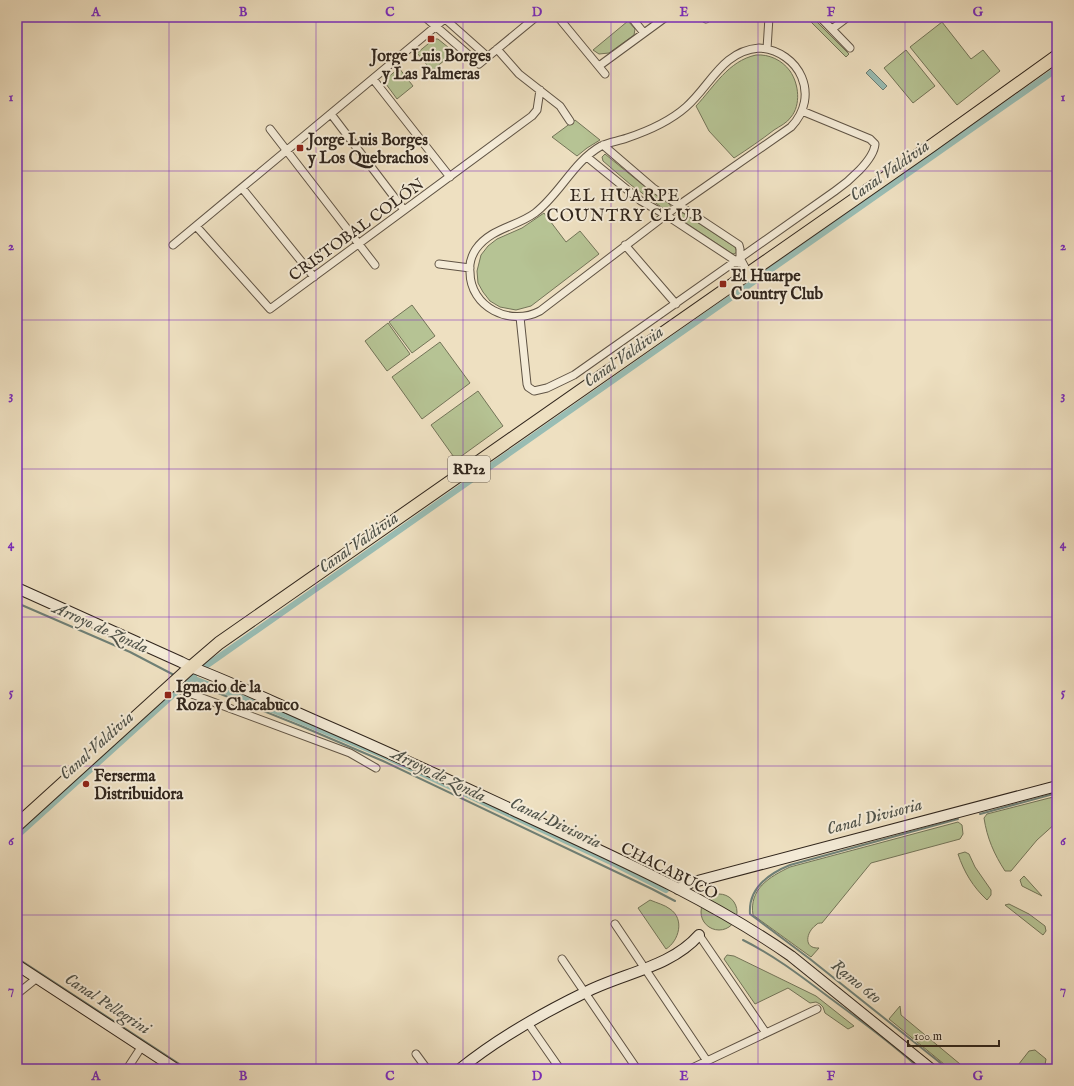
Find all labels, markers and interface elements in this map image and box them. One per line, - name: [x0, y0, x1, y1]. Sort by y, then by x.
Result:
- text: A: [91, 4, 102, 21]
- text: B: [239, 4, 248, 21]
- text: C: [385, 4, 395, 21]
- text: D: [532, 4, 543, 21]
- text: E: [679, 4, 689, 21]
- text: F: [827, 4, 836, 21]
- text: G: [973, 4, 984, 21]
- marker: Jorge Luis Borges y Las Palmeras: [426, 34, 436, 44]
- place label: Jorge Luis Borges y Las Palmeras: [369, 47, 491, 85]
- text: 1: [9, 89, 14, 106]
- text: 1: [1061, 89, 1066, 106]
- place label: Jorge Luis Borges y Los Quebrachos: [306, 131, 429, 169]
- water label: Canal Valdivia: [846, 136, 934, 206]
- marker: Jorge Luis Borges y Los Quebrachos: [295, 143, 305, 153]
- street label: CRISTOBAL COLÓN: [284, 173, 429, 286]
- district label: EL HUARPE COUNTRY CLUB: [547, 186, 703, 227]
- text: 2: [8, 238, 14, 255]
- text: 2: [1060, 238, 1066, 255]
- place label: El Huarpe Country Club: [731, 267, 824, 305]
- marker: El Huarpe Country Club: [718, 279, 728, 289]
- water label: Canal Valdivia: [580, 322, 668, 392]
- text: 3: [9, 387, 14, 404]
- text: 3: [1061, 387, 1066, 404]
- road number: RP12: [448, 456, 490, 482]
- water label: Canal Valdivia: [315, 508, 403, 578]
- text: 4: [8, 536, 15, 553]
- text: 4: [1060, 536, 1067, 553]
- water label: Arroyo de Zonda: [48, 597, 152, 659]
- place label: Ignacio de la Roza y Chacabuco: [176, 678, 299, 716]
- text: 5: [9, 684, 14, 701]
- text: 5: [1061, 684, 1066, 701]
- marker: Ignacio de la Roza y Chacabuco: [163, 690, 173, 700]
- water label: Canal Valdivia: [55, 707, 139, 785]
- water label: Arroyo de Zonda: [386, 743, 489, 807]
- place label: Ferserma Distribuidora: [94, 767, 184, 805]
- marker: Ferserma Distribuidora: [81, 779, 91, 789]
- water label: Canal Divisoria: [506, 793, 605, 854]
- water label: Canal Divisoria: [824, 794, 925, 840]
- text: 6: [8, 833, 14, 850]
- text: 6: [1060, 833, 1066, 850]
- street label: CHACABUCO: [617, 839, 721, 905]
- water label: Ramo 6to: [827, 955, 886, 1009]
- water label: Canal Pellegrini: [60, 969, 155, 1040]
- text: 7: [8, 982, 14, 999]
- text: 7: [1060, 982, 1066, 999]
- scale bar: [908, 1022, 999, 1048]
- text: 100 m: [914, 1029, 942, 1044]
- text: A: [91, 1068, 102, 1085]
- text: B: [239, 1068, 248, 1085]
- text: C: [385, 1068, 395, 1085]
- text: D: [532, 1068, 543, 1085]
- text: E: [679, 1068, 689, 1085]
- text: F: [827, 1068, 836, 1085]
- text: G: [973, 1068, 984, 1085]

